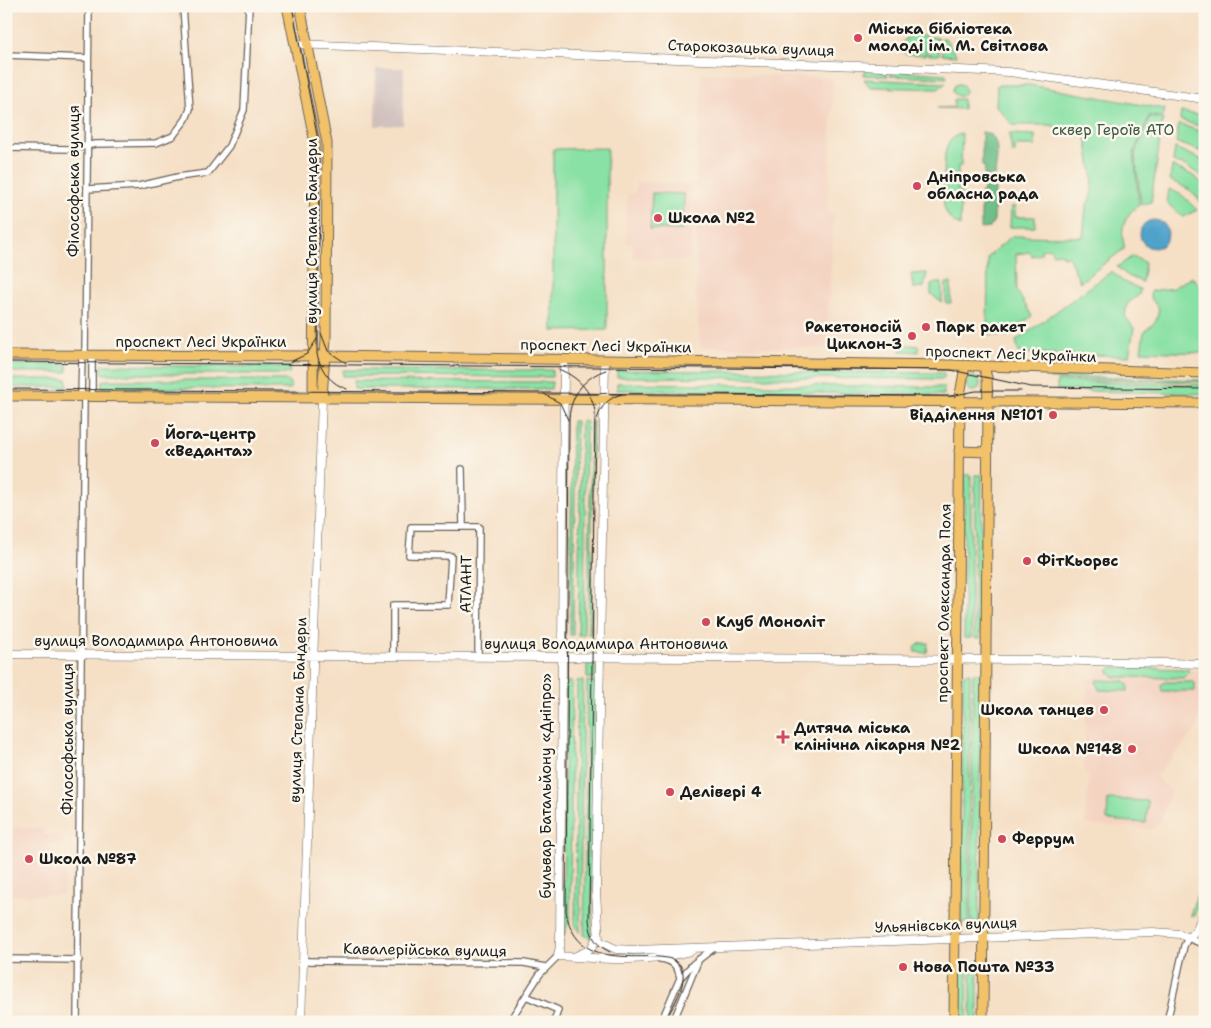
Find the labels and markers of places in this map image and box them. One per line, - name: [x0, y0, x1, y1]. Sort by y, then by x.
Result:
- place label: Міська бібліотека молоді ім. М. Світлова: [868, 19, 1049, 56]
- marker: Міська бібліотека молоді ім. М. Світлова: [852, 32, 864, 44]
- place label: Дніпровська обласна рада: [927, 167, 1039, 204]
- marker: Дніпровська обласна рада: [911, 180, 923, 192]
- place label: Школа №2: [668, 208, 756, 228]
- marker: Школа №2: [652, 212, 664, 224]
- place label: Ракетоносій Циклон-3: [805, 317, 903, 354]
- place label: Парк ракет: [936, 317, 1026, 337]
- marker: Парк ракет: [920, 321, 932, 333]
- marker: Ракетоносій Циклон-3: [906, 330, 918, 342]
- place label: Відділення №101: [910, 405, 1043, 425]
- marker: Відділення №101: [1047, 409, 1059, 421]
- place label: Йога-центр «Веданта»: [165, 424, 256, 461]
- marker: Йога-центр «Веданта»: [149, 437, 161, 449]
- place label: ФiтКьорвс: [1037, 551, 1119, 571]
- marker: ФiтКьорвс: [1021, 555, 1033, 567]
- place label: Клуб Моноліт: [716, 612, 825, 632]
- marker: Клуб Моноліт: [700, 616, 712, 628]
- place label: Школа танцев: [980, 700, 1094, 720]
- marker: Школа танцев: [1098, 704, 1110, 716]
- place label: Дитяча міська клінічна лікарня №2: [794, 718, 961, 755]
- marker: Дитяча міська клінічна лікарня №2: [776, 730, 790, 744]
- place label: Школа №148: [1018, 739, 1122, 759]
- marker: Школа №148: [1126, 743, 1138, 755]
- place label: Делівері 4: [680, 782, 762, 802]
- marker: Делівері 4: [664, 786, 676, 798]
- place label: Феррум: [1012, 829, 1075, 849]
- marker: Феррум: [996, 833, 1008, 845]
- place label: Школа №87: [39, 849, 137, 869]
- marker: Школа №87: [23, 853, 35, 865]
- place label: Нова Пошта №33: [913, 957, 1054, 977]
- marker: Нова Пошта №33: [897, 961, 909, 973]

